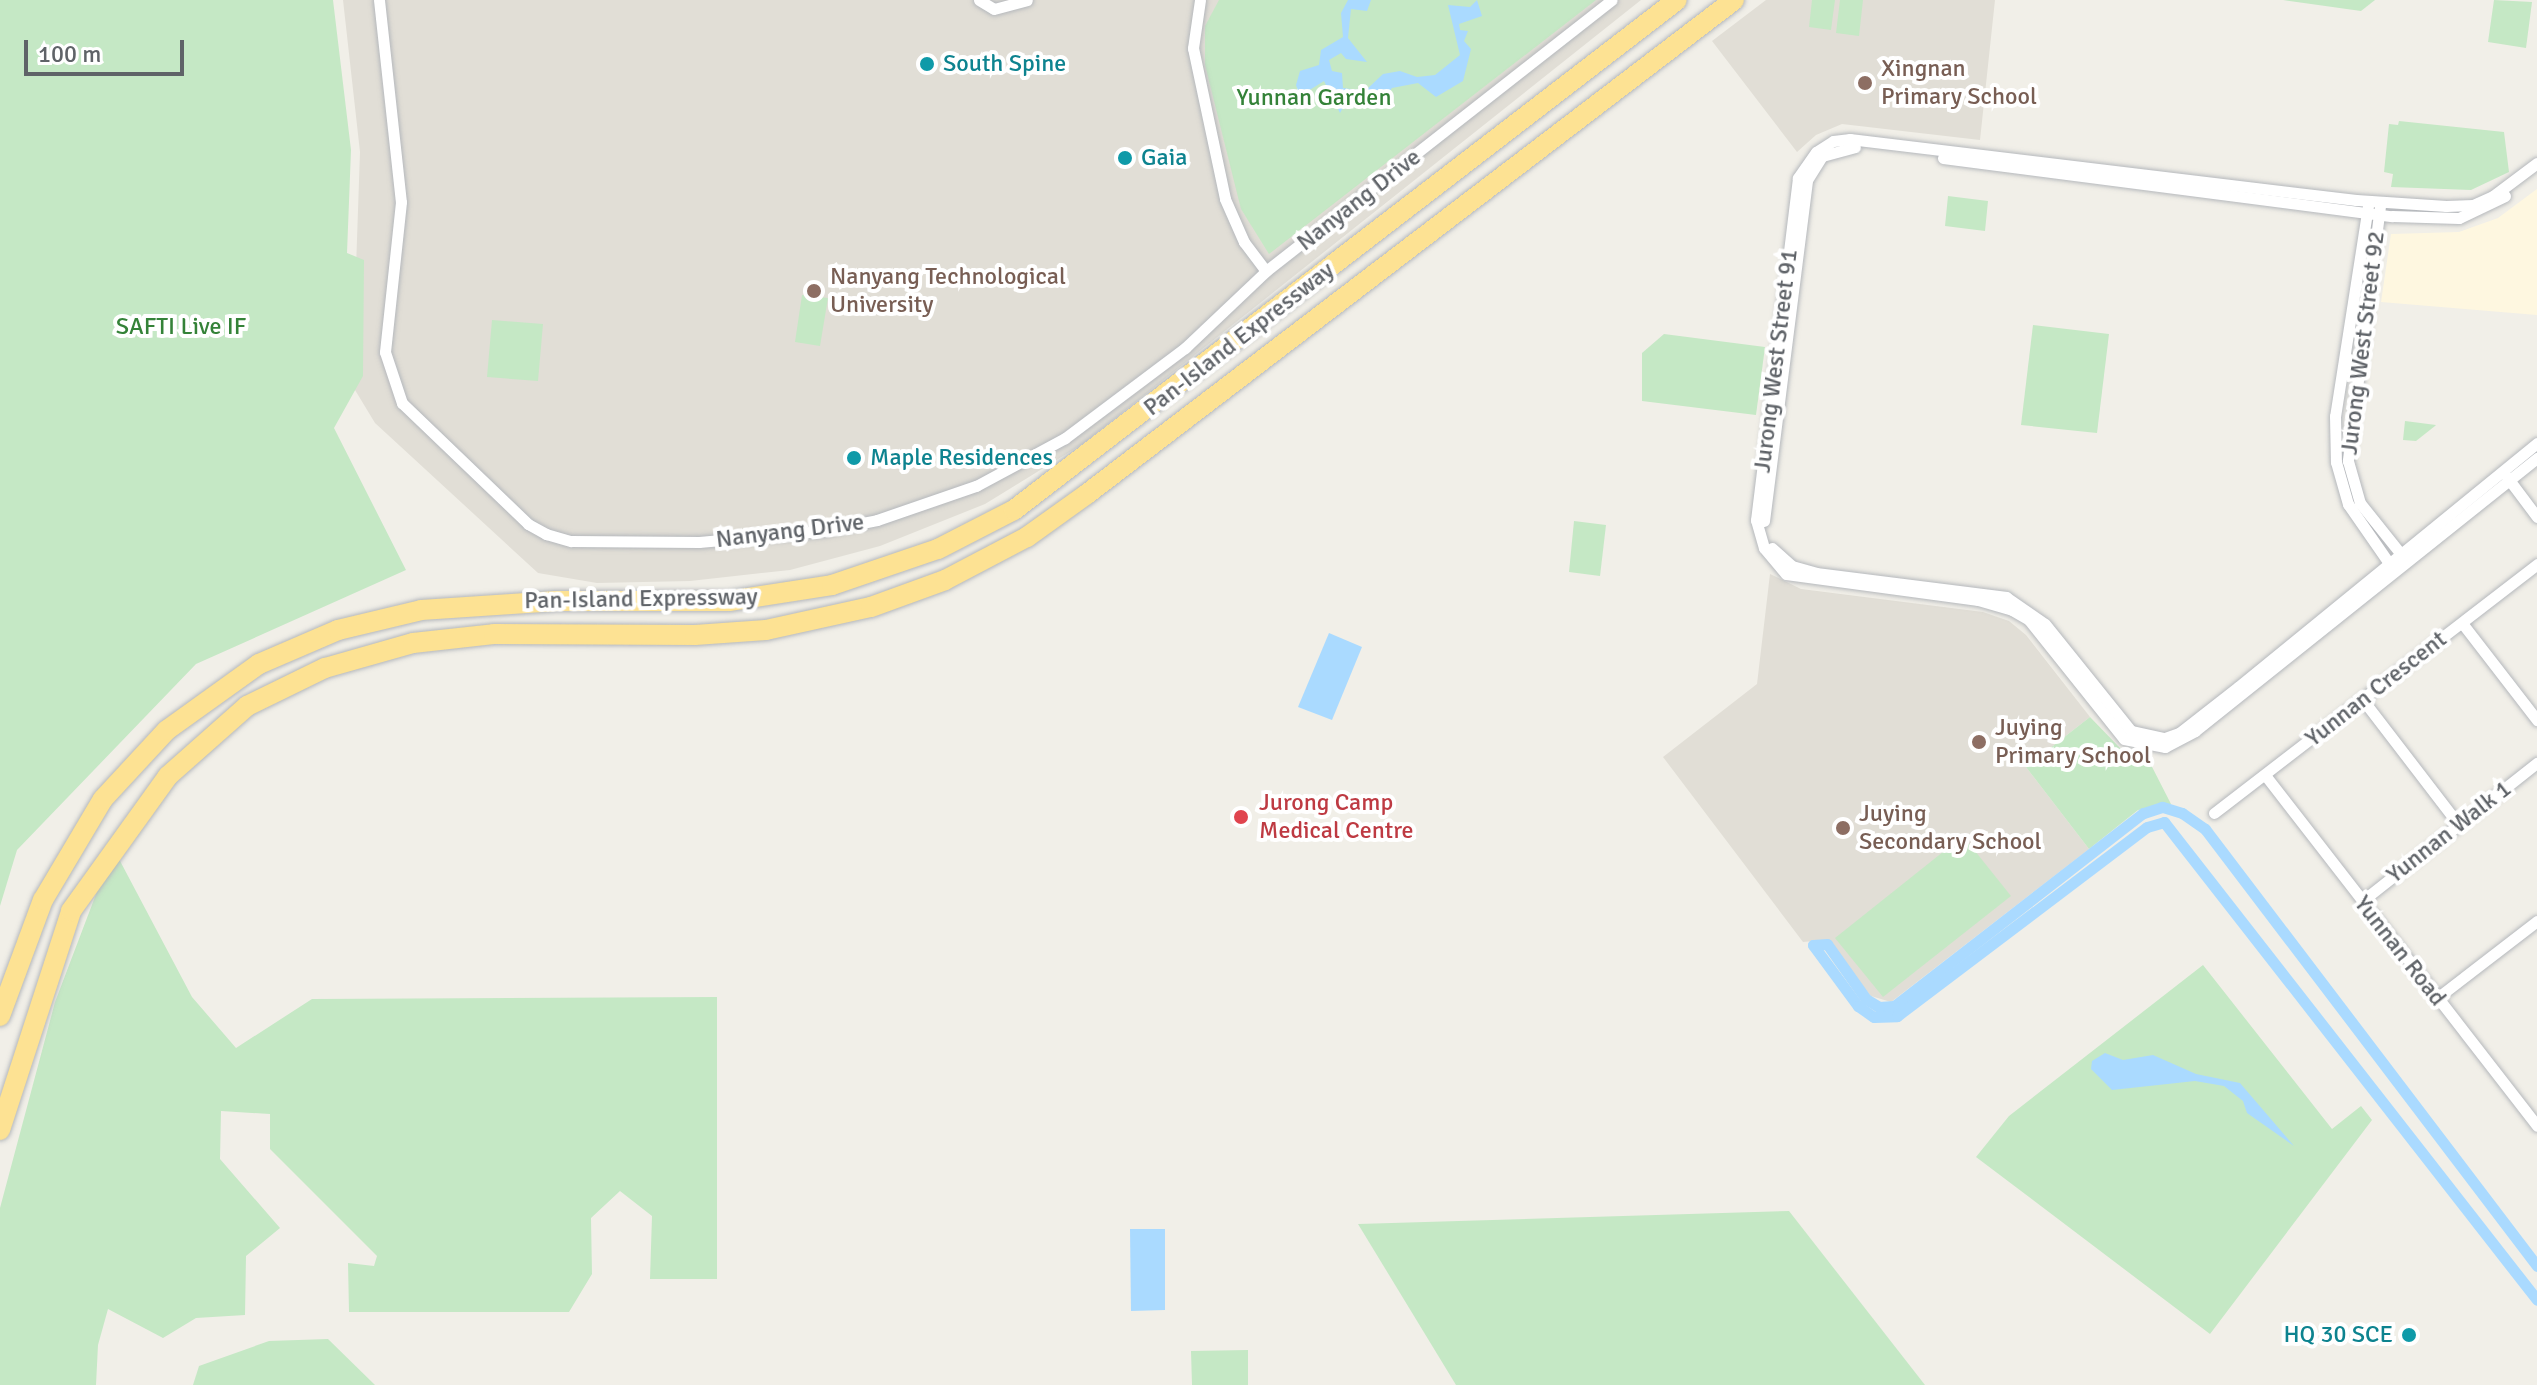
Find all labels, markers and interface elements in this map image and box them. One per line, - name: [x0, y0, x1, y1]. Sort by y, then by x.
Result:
- scale bar: [28, 24, 188, 74]
- text: 100 m: [38, 39, 101, 69]
- place label: South Spine: [943, 50, 1066, 78]
- marker: South Spine: [918, 55, 936, 73]
- place label: Xingnan Primary School: [1881, 55, 2037, 111]
- marker: Xingnan Primary School: [1856, 74, 1874, 92]
- park label: Yunnan Garden: [1237, 84, 1391, 112]
- street label: Nanyang Drive: [1291, 143, 1427, 257]
- place label: Gaia: [1141, 144, 1187, 172]
- marker: Gaia: [1116, 149, 1134, 167]
- street label: Jurong West Street 92: [2335, 229, 2391, 457]
- street label: Jurong West Street 91: [1748, 247, 1804, 475]
- street label: Pan-Island Expressway: [1138, 256, 1340, 422]
- place label: Nanyang Technological University: [830, 263, 1066, 319]
- marker: Nanyang Technological University: [805, 282, 823, 300]
- park label: SAFTI Live IF: [116, 313, 246, 341]
- place label: Maple Residences: [870, 444, 1053, 472]
- marker: Maple Residences: [845, 449, 863, 467]
- street label: Nanyang Drive: [714, 508, 866, 554]
- street label: Pan-Island Expressway: [524, 583, 758, 615]
- street label: Yunnan Crescent: [2300, 625, 2452, 753]
- place label: Juying Primary School: [1995, 714, 2151, 770]
- marker: Juying Primary School: [1970, 733, 1988, 751]
- street label: Yunnan Walk 1: [2381, 774, 2517, 890]
- place label: Jurong Camp Medical Centre: [1259, 789, 1414, 845]
- place label: Juying Secondary School: [1859, 800, 2042, 856]
- marker: Jurong Camp Medical Centre: [1230, 806, 1252, 828]
- marker: Juying Secondary School: [1834, 819, 1852, 837]
- street label: Yunnan Road: [2348, 890, 2452, 1012]
- place label: HQ 30 SCE: [2283, 1321, 2393, 1349]
- marker: HQ 30 SCE: [2400, 1326, 2418, 1344]

